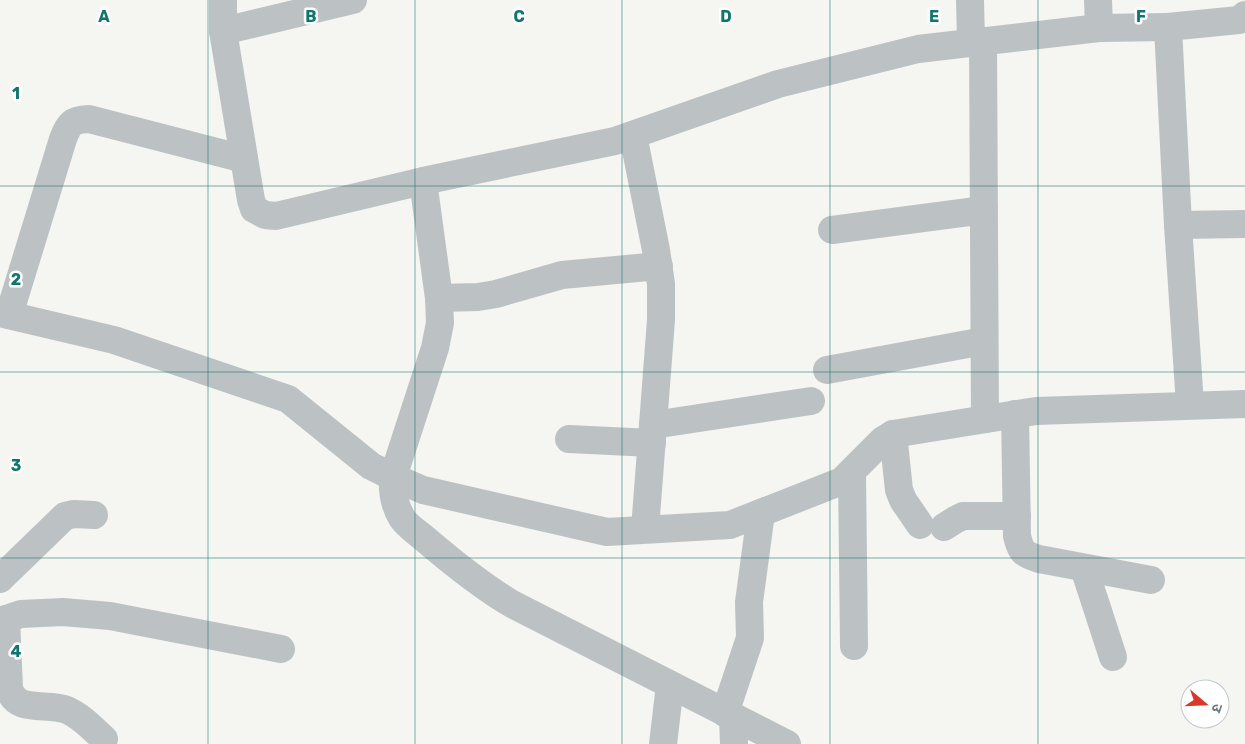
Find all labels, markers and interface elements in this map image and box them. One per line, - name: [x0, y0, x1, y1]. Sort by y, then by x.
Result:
- text: A: [98, 7, 110, 26]
- text: B: [305, 7, 317, 26]
- text: C: [513, 7, 525, 26]
- text: D: [720, 7, 732, 26]
- text: E: [929, 7, 939, 26]
- text: F: [1136, 7, 1146, 26]
- text: 1: [12, 84, 20, 103]
- text: 2: [11, 270, 21, 289]
- text: 3: [11, 456, 21, 475]
- text: 4: [11, 642, 22, 661]
- north arrow: [1180, 679, 1230, 729]
- text: उ: [1207, 701, 1226, 715]

